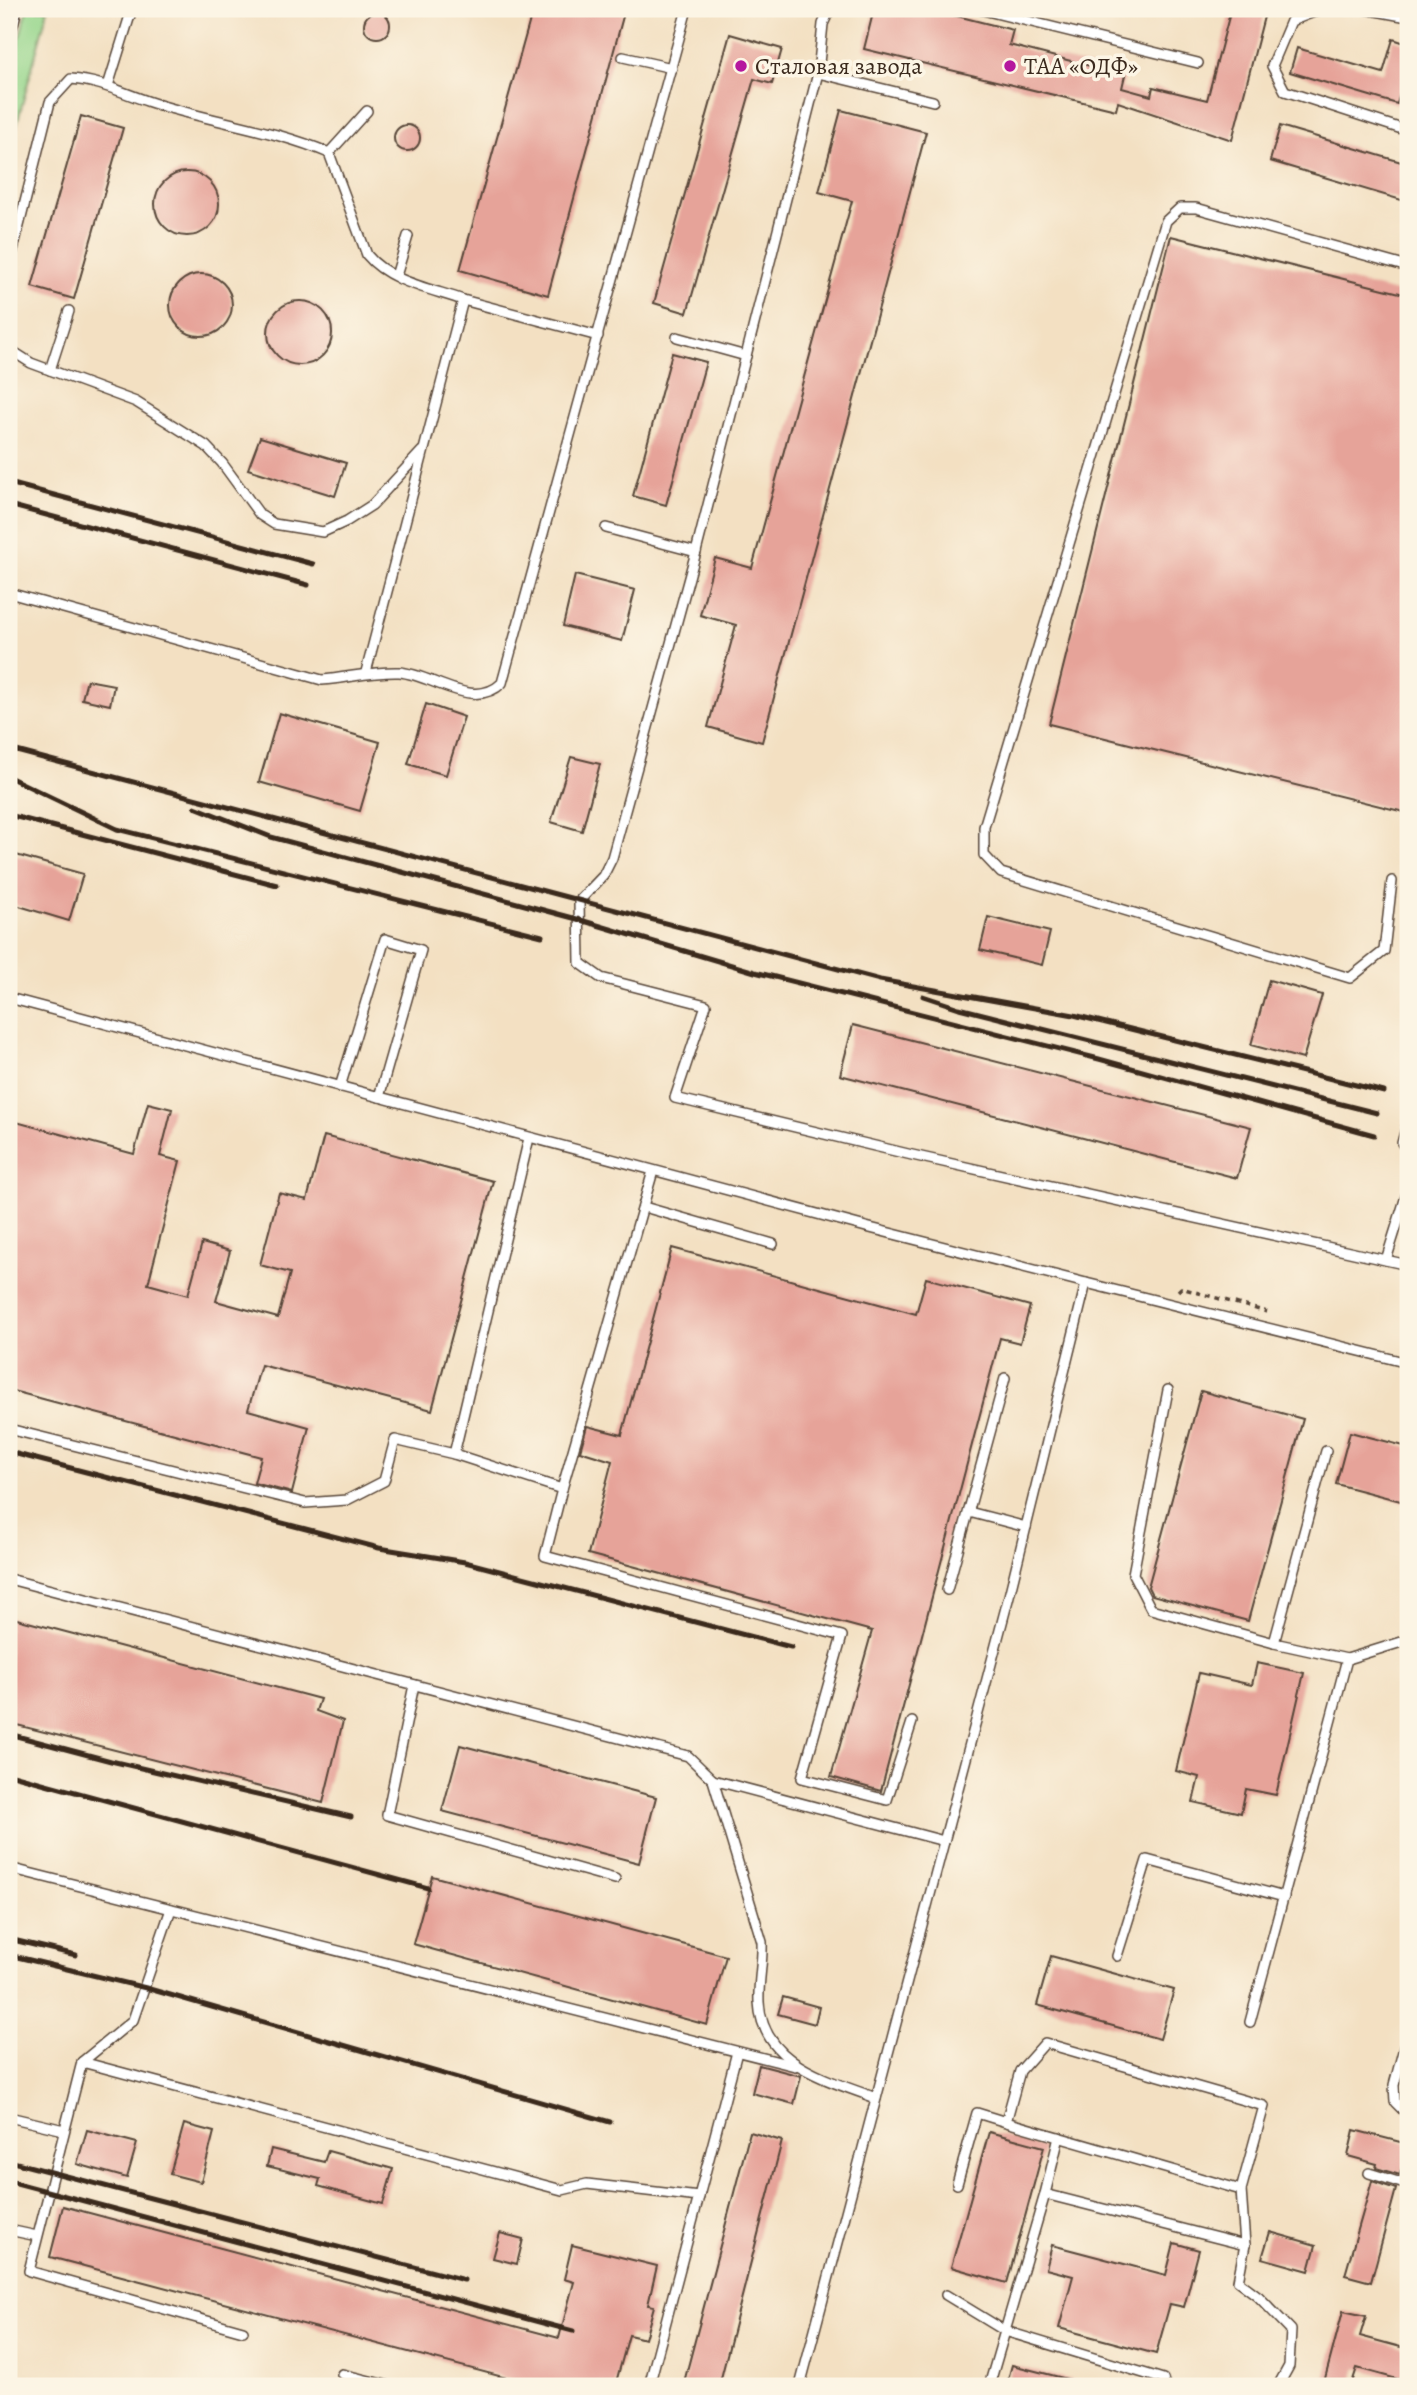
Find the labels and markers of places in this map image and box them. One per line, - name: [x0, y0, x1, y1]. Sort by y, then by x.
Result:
- place label: Сталовая завода: [755, 50, 922, 82]
- place label: ТАА «ОДФ»: [1024, 50, 1138, 82]
- marker: Сталовая завода: [733, 58, 749, 74]
- marker: ТАА «ОДФ»: [1002, 58, 1018, 74]

